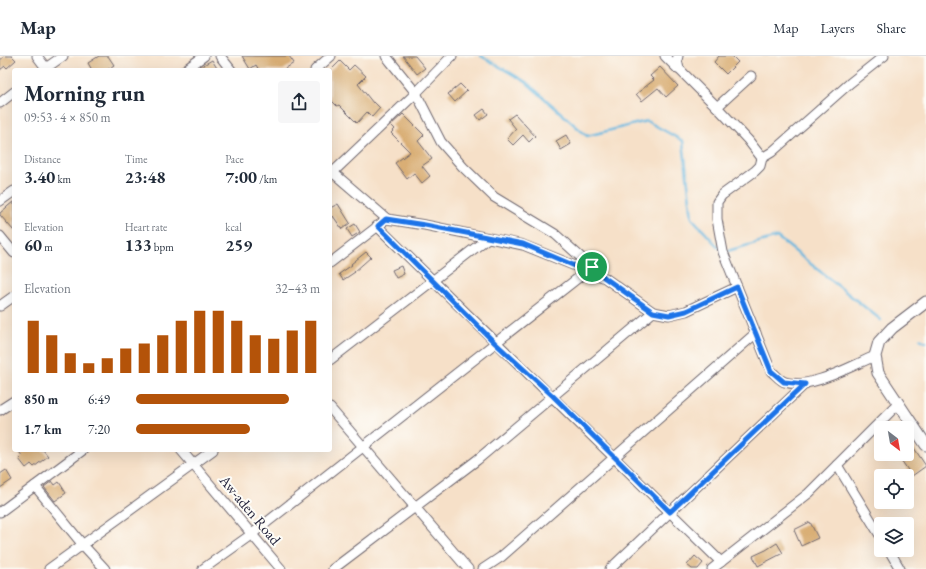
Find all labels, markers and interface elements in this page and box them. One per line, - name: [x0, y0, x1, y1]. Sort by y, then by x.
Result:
- text: Map: [20, 15, 56, 40]
- text: Map: [773, 19, 798, 37]
- text: Layers: [820, 19, 855, 37]
- text: Share: [877, 19, 906, 37]
- text: Morning run: [24, 79, 145, 108]
- button: share: [278, 81, 320, 123]
- text: 09:53 · 4 × 850 m: [24, 109, 111, 126]
- text: Distance: [24, 152, 61, 166]
- text: Time: [125, 152, 148, 166]
- text: Pace: [225, 152, 244, 166]
- text: 3.40: [24, 166, 55, 188]
- text: 23:48: [125, 166, 165, 188]
- text: 7:00: [225, 166, 257, 188]
- text: km: [55, 172, 71, 186]
- text: /km: [257, 172, 277, 186]
- text: Elevation: [24, 220, 64, 234]
- text: Heart rate: [125, 220, 167, 234]
- text: kcal: [225, 220, 242, 234]
- text: 60: [24, 234, 42, 256]
- text: 133: [125, 234, 152, 256]
- text: 259: [225, 234, 252, 256]
- text: m: [42, 240, 53, 254]
- text: bpm: [152, 240, 174, 254]
- pin: [575, 250, 609, 284]
- icon: arrive: [581, 256, 603, 278]
- text: Elevation: [24, 280, 71, 297]
- text: 32–43 m: [275, 280, 320, 297]
- text: 850 m: [24, 391, 58, 408]
- text: 6:49: [88, 391, 110, 408]
- text: 1.7 km: [24, 421, 62, 438]
- text: 7:20: [88, 421, 110, 438]
- north arrow: [874, 421, 914, 461]
- map controls: [874, 421, 914, 557]
- button: locate: [874, 469, 914, 509]
- street label: Aw-aden Road: [215, 470, 285, 549]
- button: layers: [874, 517, 914, 557]

